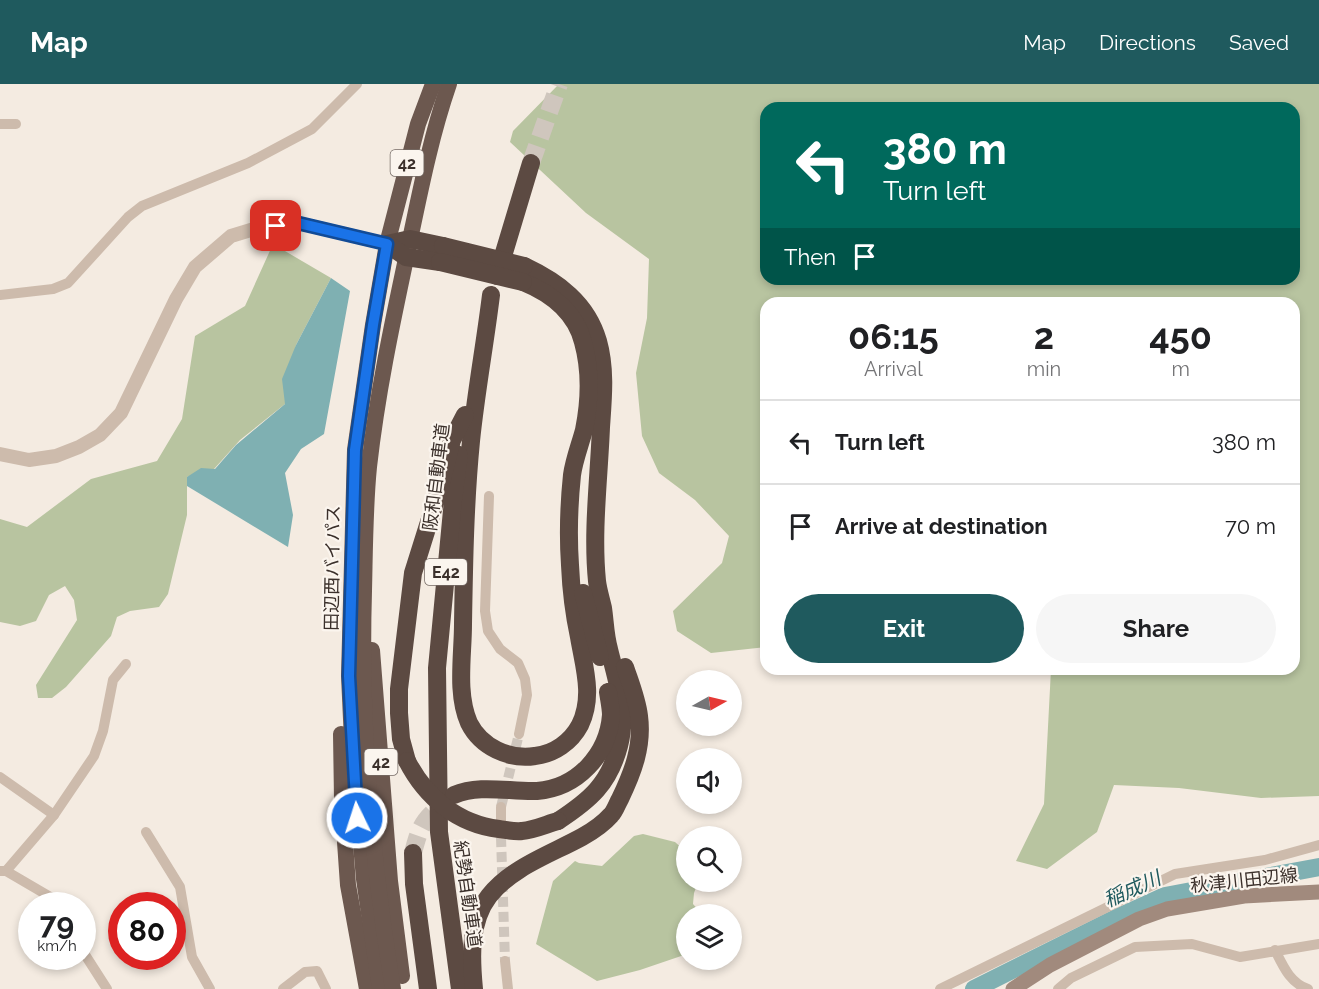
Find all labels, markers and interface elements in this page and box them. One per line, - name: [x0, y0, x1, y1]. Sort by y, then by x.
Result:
- text: Map: [30, 26, 88, 59]
- text: Map: [1023, 30, 1066, 55]
- text: Directions: [1099, 30, 1196, 55]
- text: Saved: [1229, 30, 1289, 55]
- text: 380 m: [883, 125, 1007, 174]
- icon: left: [784, 126, 862, 204]
- road number: 42: [390, 150, 424, 176]
- text: Turn left: [883, 175, 986, 206]
- pin: [250, 200, 301, 251]
- icon: arrive: [259, 209, 292, 242]
- icon: arrive: [848, 240, 881, 273]
- text: Then: [784, 244, 836, 270]
- text: 06:15: [848, 315, 939, 357]
- text: 2: [1034, 315, 1054, 357]
- text: 450: [1149, 315, 1212, 357]
- text: Arrival: [864, 357, 923, 381]
- text: min: [1027, 357, 1061, 381]
- text: m: [1171, 357, 1190, 381]
- street label: 阪和自動車道: [419, 422, 453, 532]
- icon: left: [784, 426, 817, 459]
- text: Turn left: [835, 429, 925, 455]
- text: 380 m: [1212, 429, 1276, 455]
- street label: 田辺西バイパス: [320, 505, 344, 631]
- icon: arrive: [784, 510, 817, 543]
- text: Arrive at destination: [835, 513, 1048, 539]
- text: 70 m: [1225, 513, 1276, 539]
- road number: E42: [425, 559, 467, 585]
- button: Exit: [784, 594, 1024, 663]
- button: Share: [1036, 594, 1276, 663]
- north arrow: [676, 670, 742, 736]
- map controls: [676, 670, 742, 970]
- button: sound: [676, 748, 742, 814]
- road number: 42: [364, 749, 398, 775]
- position arrow: [325, 786, 389, 850]
- button: search: [676, 826, 742, 892]
- street label: 紀勢自動車道: [450, 839, 486, 949]
- street label: 秋津川田辺線: [1189, 864, 1299, 896]
- water label: 稲成川: [1100, 865, 1166, 912]
- speed limit sign: 80: [108, 892, 186, 970]
- button: layers: [676, 904, 742, 970]
- text: 79: [40, 906, 74, 941]
- text: km/h: [37, 937, 77, 955]

